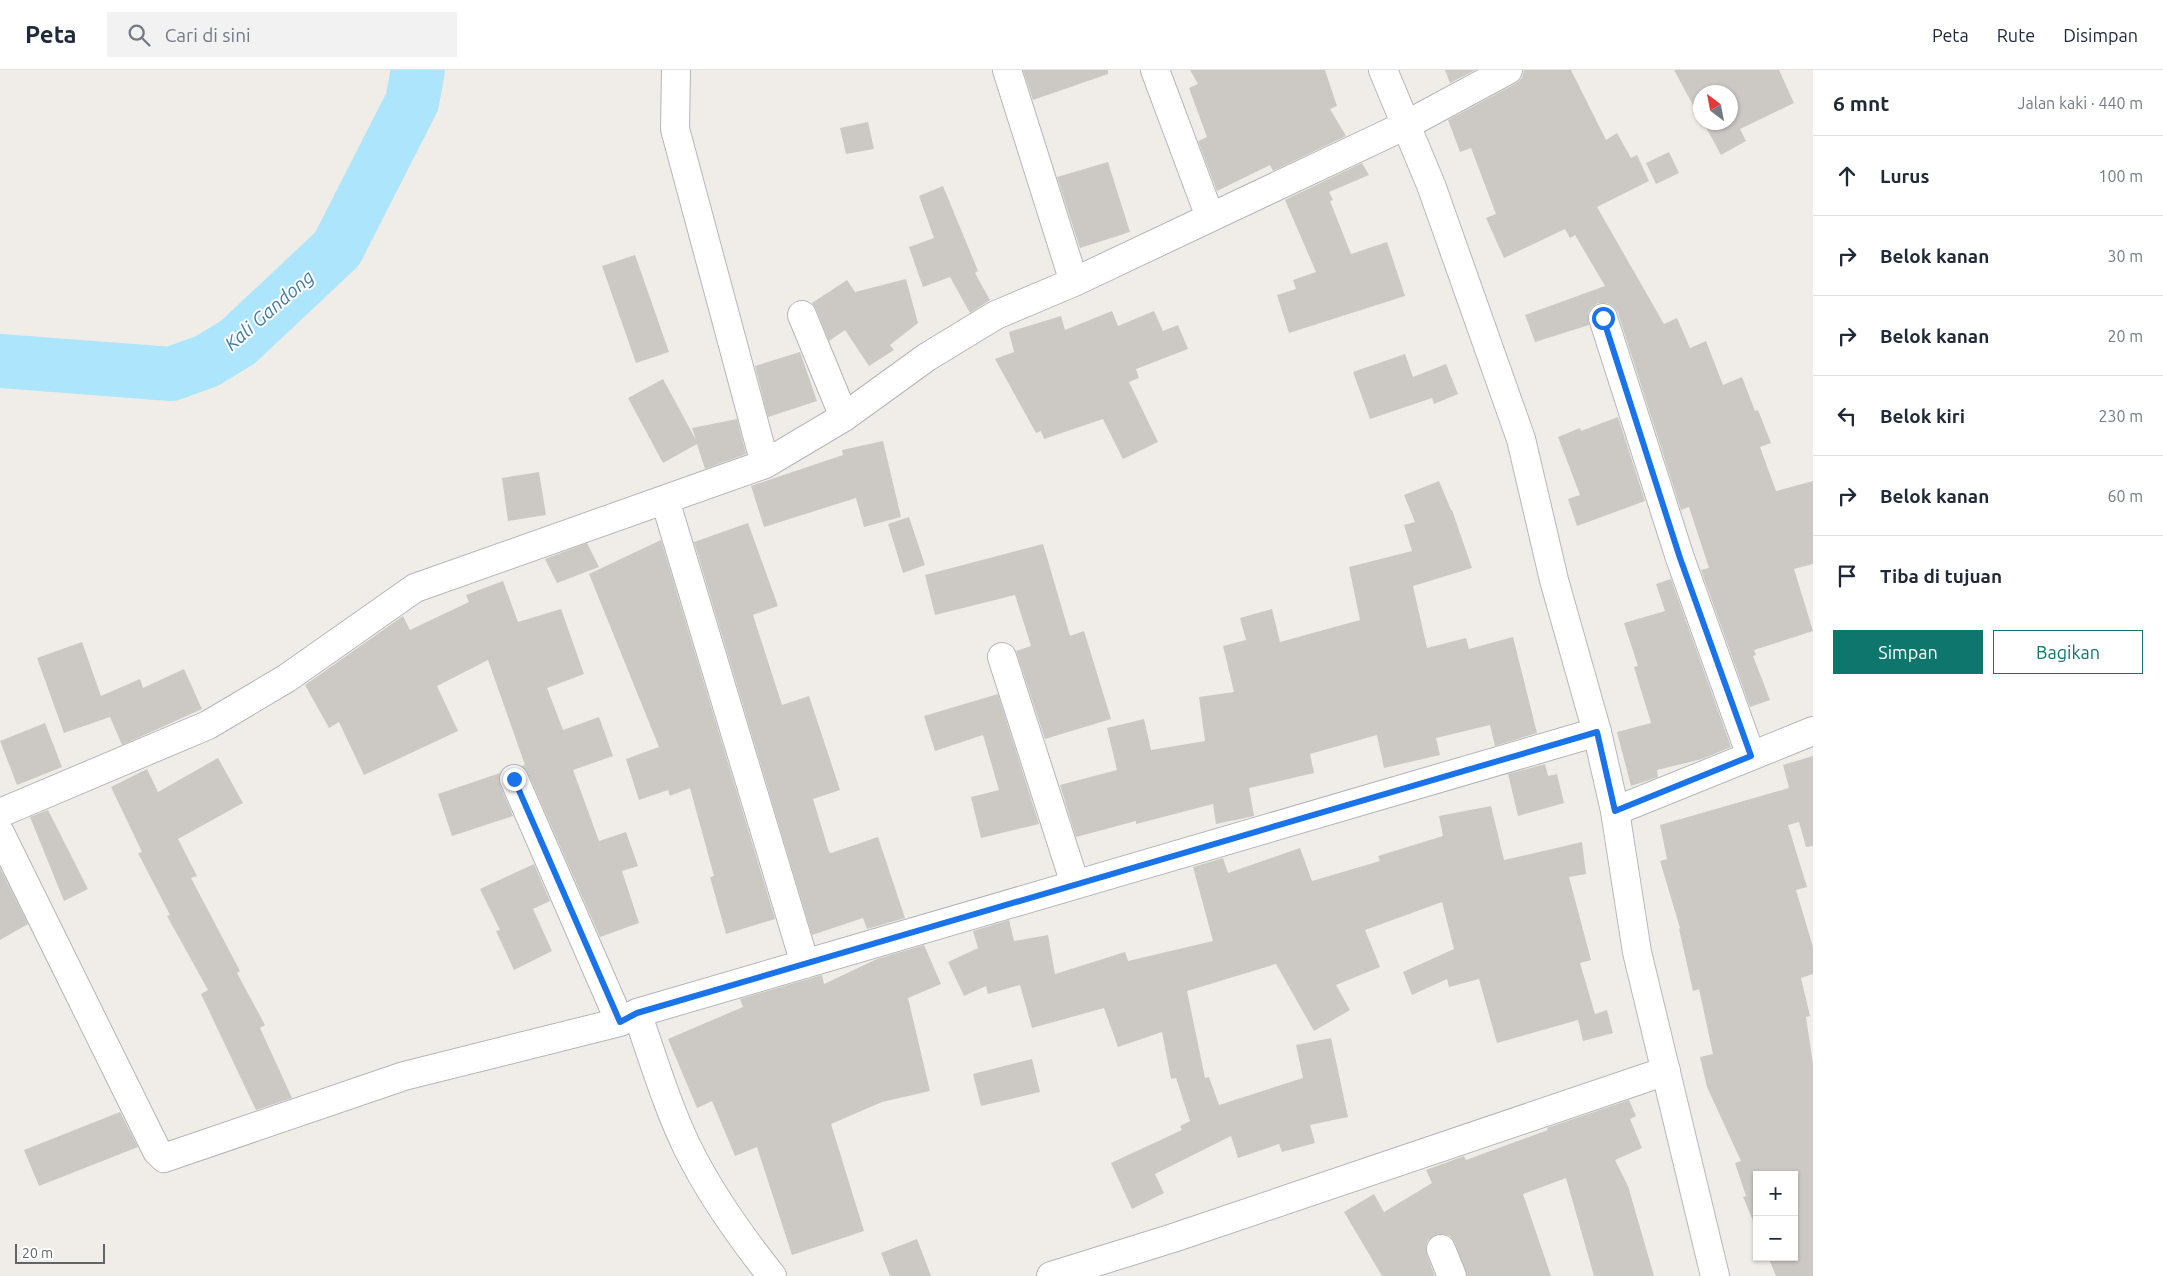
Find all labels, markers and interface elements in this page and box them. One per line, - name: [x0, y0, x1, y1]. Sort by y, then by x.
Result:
- search box: [107, 12, 457, 57]
- text: Peta: [25, 21, 77, 48]
- icon: search: [125, 21, 153, 49]
- text: Cari di sini: [165, 24, 251, 46]
- text: Peta: [1932, 25, 1969, 45]
- text: Rute: [1997, 25, 2035, 45]
- text: Disimpan: [2063, 25, 2138, 45]
- north arrow: [1693, 85, 1738, 130]
- text: 6 mnt: [1833, 91, 1889, 115]
- text: Jalan kaki · 440 m: [2018, 94, 2143, 112]
- icon: ahead: [1833, 162, 1861, 190]
- text: Lurus: [1880, 165, 1929, 187]
- text: 100 m: [2098, 167, 2143, 185]
- icon: right: [1833, 242, 1861, 270]
- text: Belok kanan: [1880, 245, 1989, 267]
- text: 30 m: [2107, 247, 2143, 265]
- water label: Kali Gandong: [220, 265, 318, 355]
- route start: [1592, 307, 1615, 330]
- icon: right: [1833, 322, 1861, 350]
- text: Belok kanan: [1880, 325, 1989, 347]
- text: 20 m: [2107, 327, 2143, 345]
- icon: left: [1833, 402, 1861, 430]
- text: Belok kiri: [1880, 405, 1965, 427]
- text: 230 m: [2098, 407, 2143, 425]
- icon: right: [1833, 482, 1861, 510]
- text: Belok kanan: [1880, 485, 1989, 507]
- text: 60 m: [2107, 487, 2143, 505]
- icon: arrive: [1833, 562, 1861, 590]
- text: Tiba di tujuan: [1880, 565, 2002, 587]
- button: Simpan: [1833, 630, 1983, 674]
- button: Bagikan: [1993, 630, 2143, 674]
- route end: [503, 768, 526, 791]
- map controls: [1753, 1171, 1798, 1261]
- button: +: [1753, 1171, 1798, 1216]
- button: −: [1753, 1216, 1798, 1261]
- scale bar: [15, 1241, 105, 1264]
- text: 20 m: [22, 1245, 53, 1261]

